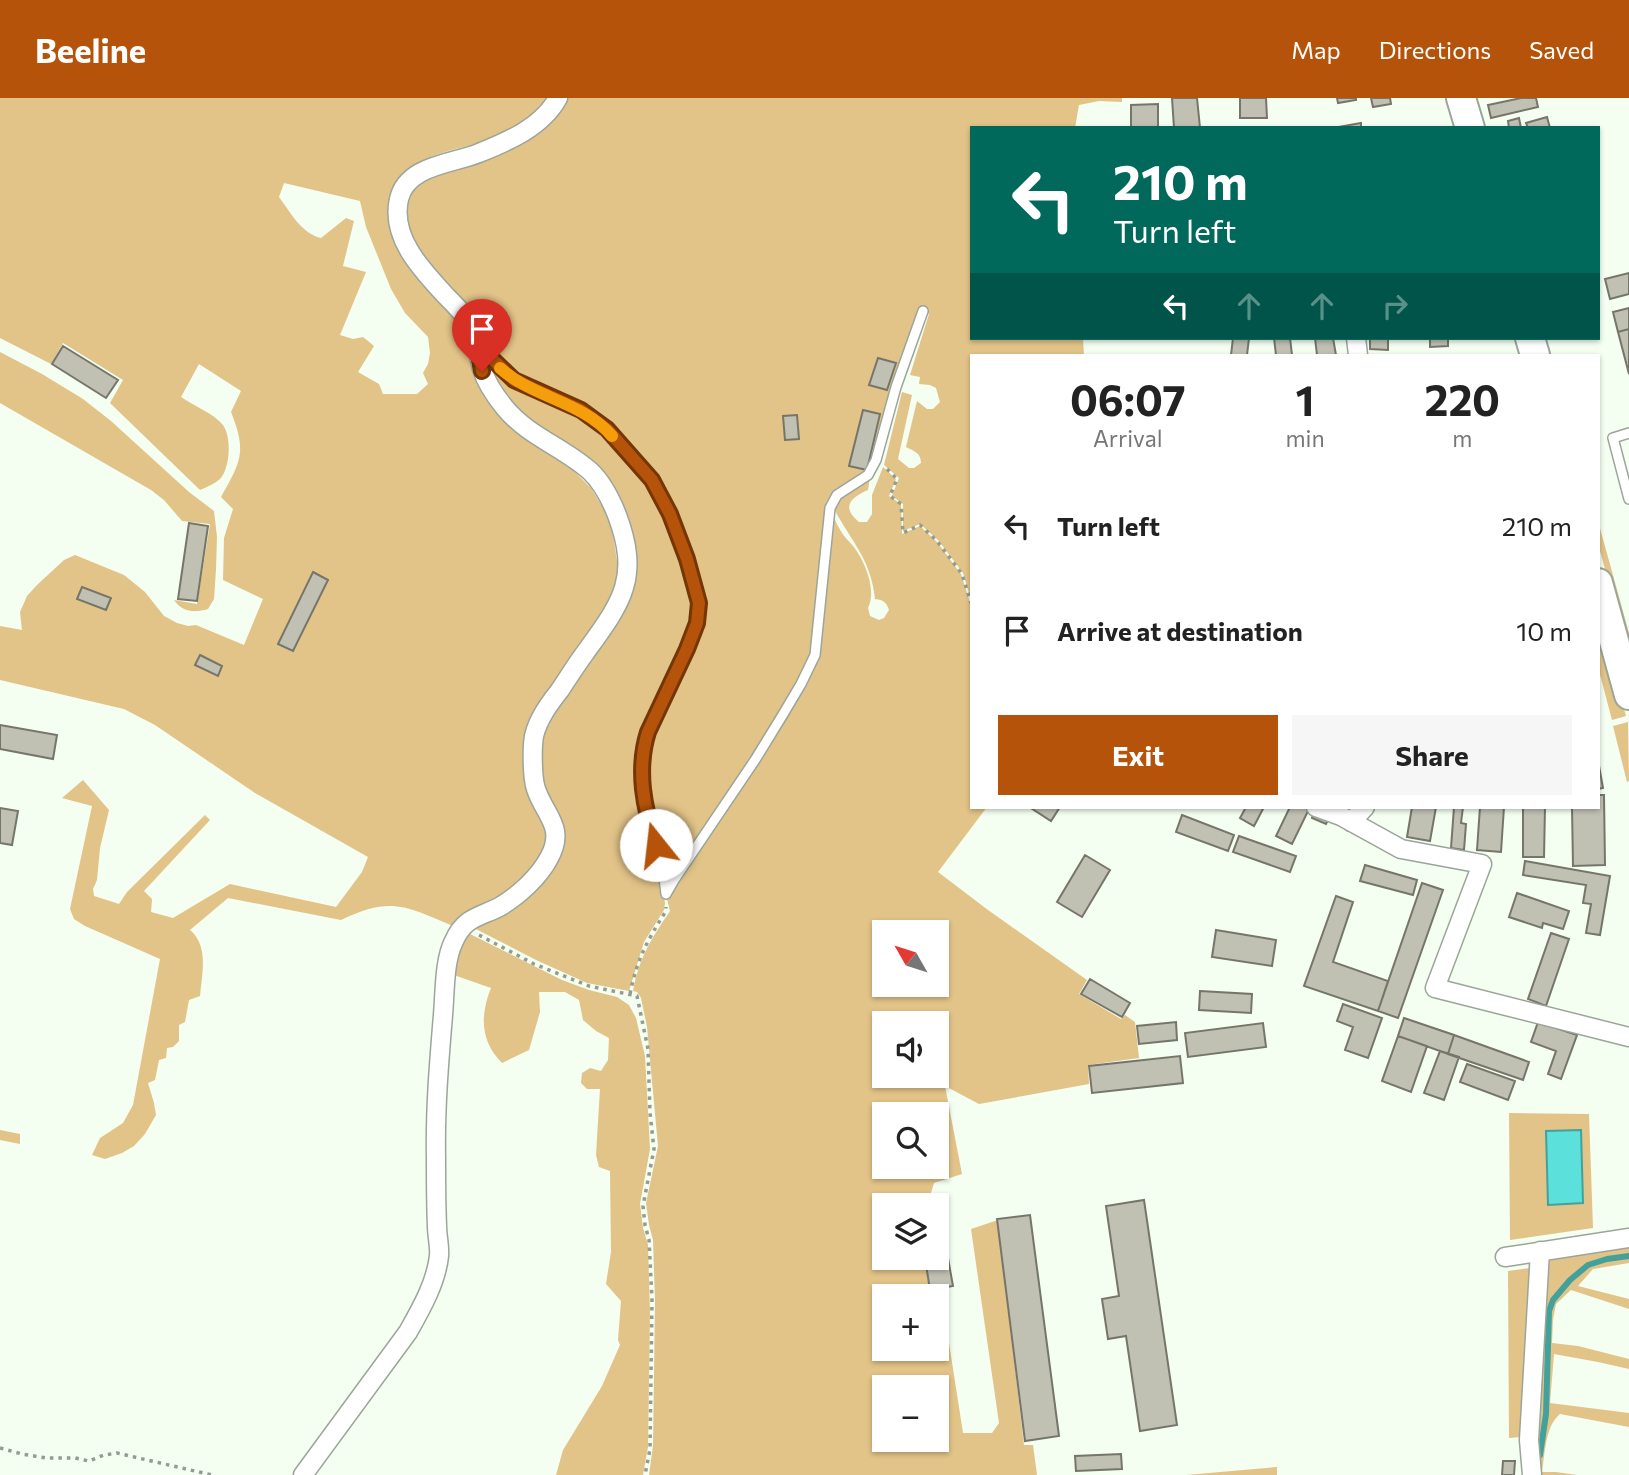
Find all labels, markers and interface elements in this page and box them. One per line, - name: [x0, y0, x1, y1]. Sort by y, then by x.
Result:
- text: Beeline: [35, 29, 146, 70]
- text: Map: [1291, 35, 1341, 64]
- text: Directions: [1379, 35, 1491, 64]
- text: Saved: [1529, 35, 1594, 64]
- text: 210 m: [1113, 150, 1248, 210]
- icon: left: [998, 154, 1089, 245]
- text: Turn left: [1113, 210, 1237, 250]
- icon: left: [1157, 287, 1195, 325]
- icon: ahead: [1230, 287, 1268, 325]
- icon: ahead: [1303, 287, 1341, 325]
- icon: right: [1376, 287, 1414, 325]
- pin: [452, 299, 512, 371]
- icon: arrive: [463, 310, 501, 348]
- text: 06:07: [1070, 373, 1185, 425]
- text: 1: [1296, 373, 1315, 425]
- text: 220: [1425, 373, 1500, 425]
- text: Arrival: [1093, 424, 1163, 452]
- text: min: [1285, 424, 1325, 452]
- text: m: [1452, 424, 1472, 452]
- icon: left: [998, 507, 1036, 545]
- text: Turn left: [1057, 510, 1160, 541]
- text: 210 m: [1502, 510, 1572, 541]
- icon: arrive: [998, 612, 1036, 650]
- text: Arrive at destination: [1057, 615, 1303, 646]
- text: 10 m: [1516, 615, 1572, 646]
- button: Exit: [998, 715, 1278, 795]
- button: Share: [1292, 715, 1572, 795]
- position arrow: [619, 808, 693, 882]
- north arrow: [872, 920, 948, 998]
- map controls: [872, 920, 949, 1452]
- button: sound: [872, 1011, 949, 1088]
- button: search: [872, 1102, 949, 1179]
- button: layers: [872, 1193, 949, 1270]
- button: +: [872, 1284, 949, 1361]
- button: −: [872, 1375, 949, 1452]

